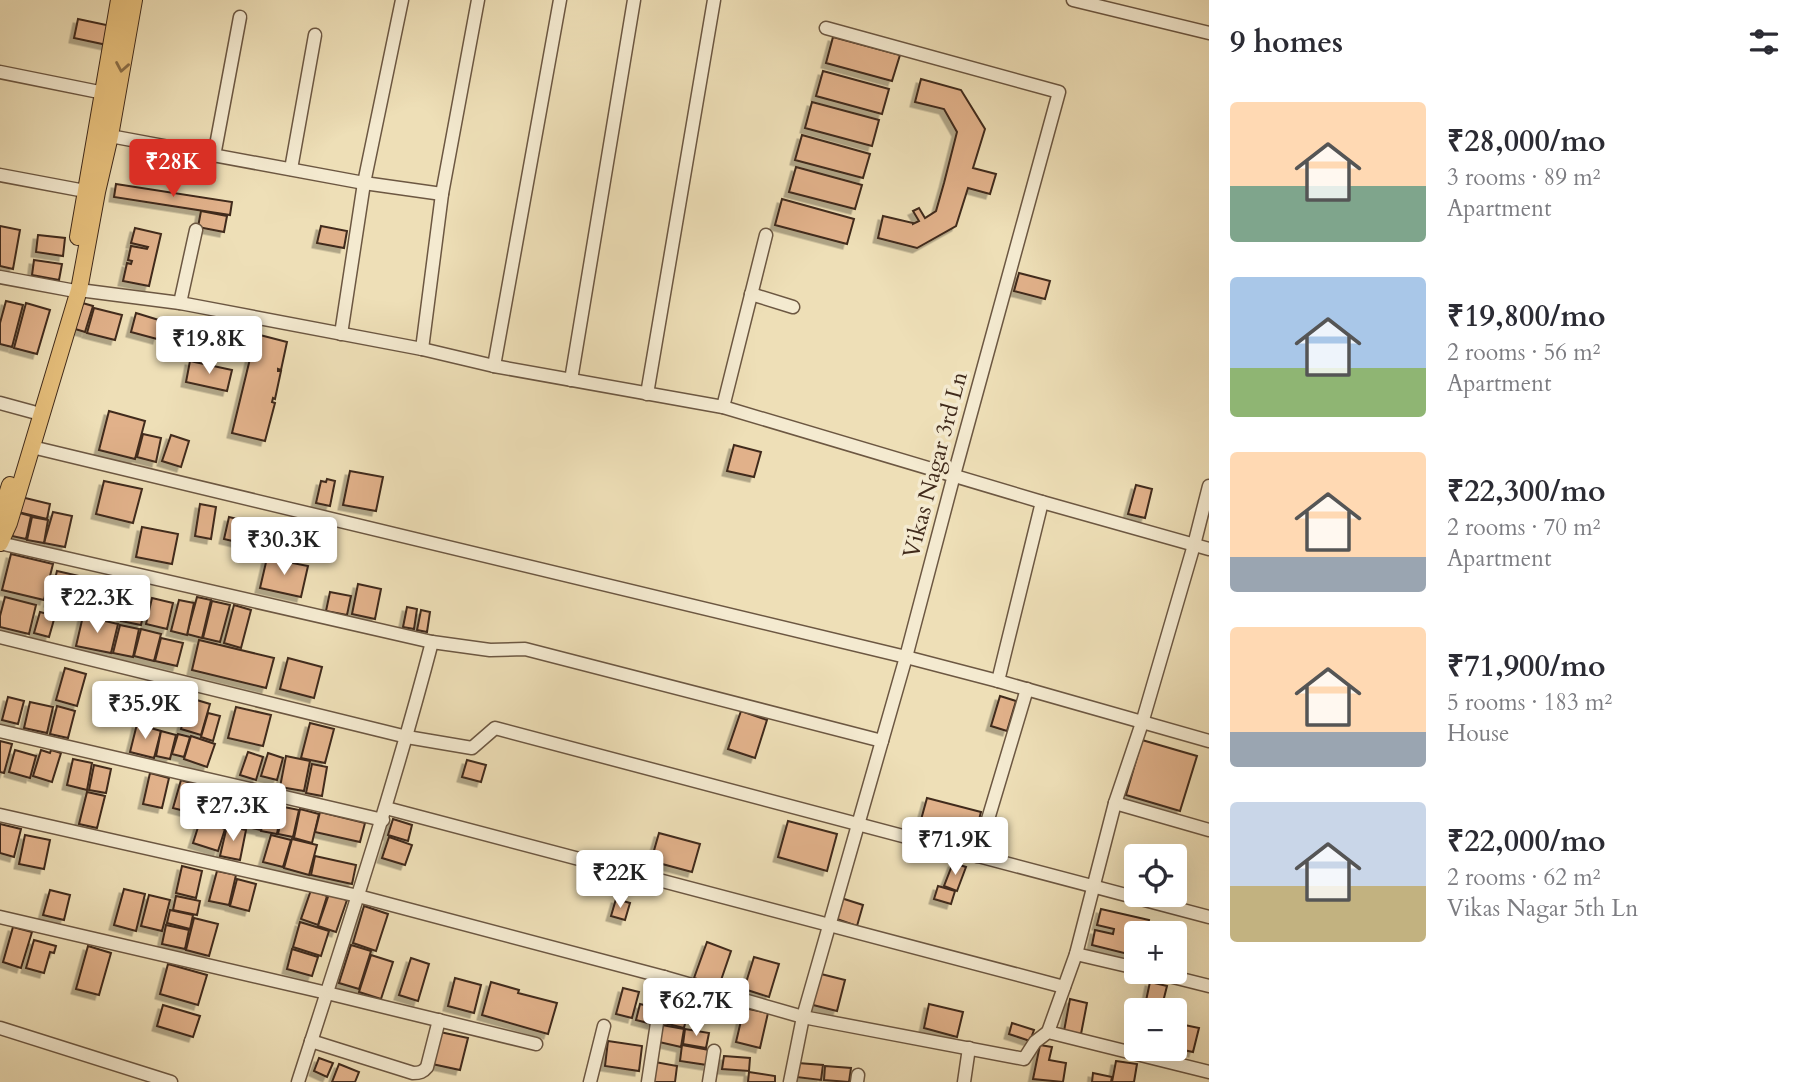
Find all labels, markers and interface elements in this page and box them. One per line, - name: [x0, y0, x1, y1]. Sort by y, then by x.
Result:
- text: 9 homes: [1230, 22, 1343, 63]
- icon: filters: [1745, 23, 1783, 61]
- one-way arrow: [115, 61, 130, 73]
- text: ₹28,000/mo: [1447, 121, 1606, 162]
- icon: home: [1286, 130, 1370, 214]
- pin: ₹28K: [132, 140, 214, 199]
- text: ₹28K: [145, 146, 201, 177]
- text: 3 rooms · 89 m²: [1447, 162, 1600, 193]
- text: Apartment: [1447, 193, 1551, 224]
- text: ₹19,800/mo: [1447, 296, 1606, 337]
- icon: home: [1286, 305, 1370, 389]
- pin: ₹19.8K: [152, 316, 266, 376]
- text: ₹19.8K: [172, 323, 246, 354]
- text: 2 rooms · 56 m²: [1447, 337, 1600, 368]
- street label: Vikas Nagar 3rd Ln: [895, 368, 975, 562]
- text: Apartment: [1447, 368, 1551, 399]
- text: ₹22,300/mo: [1447, 471, 1606, 512]
- icon: home: [1286, 480, 1370, 564]
- text: 2 rooms · 70 m²: [1447, 512, 1600, 543]
- pin: ₹30.3K: [227, 518, 341, 577]
- text: ₹30.3K: [247, 524, 321, 555]
- text: Apartment: [1447, 543, 1551, 574]
- pin: ₹22.3K: [40, 576, 154, 635]
- text: ₹22.3K: [60, 582, 134, 613]
- text: ₹71,900/mo: [1447, 646, 1606, 687]
- icon: home: [1286, 655, 1370, 739]
- pin: ₹35.9K: [88, 682, 202, 741]
- text: 5 rooms · 183 m²: [1447, 687, 1612, 718]
- text: ₹35.9K: [108, 688, 182, 719]
- text: House: [1447, 718, 1509, 749]
- pin: ₹27.3K: [176, 784, 290, 843]
- text: ₹27.3K: [196, 790, 270, 821]
- pin: ₹71.9K: [898, 818, 1012, 877]
- text: ₹22,000/mo: [1447, 821, 1606, 862]
- text: ₹71.9K: [918, 824, 992, 855]
- icon: home: [1286, 830, 1370, 914]
- map controls: [1124, 844, 1187, 1061]
- button: locate: [1124, 844, 1187, 907]
- pin: ₹22K: [579, 850, 661, 910]
- text: ₹22K: [592, 857, 648, 888]
- text: 2 rooms · 62 m²: [1447, 862, 1600, 893]
- text: Vikas Nagar 5th Ln: [1447, 893, 1638, 924]
- button: +: [1124, 921, 1187, 984]
- pin: ₹62.7K: [639, 978, 753, 1038]
- text: ₹62.7K: [659, 985, 733, 1016]
- button: −: [1124, 998, 1187, 1061]

